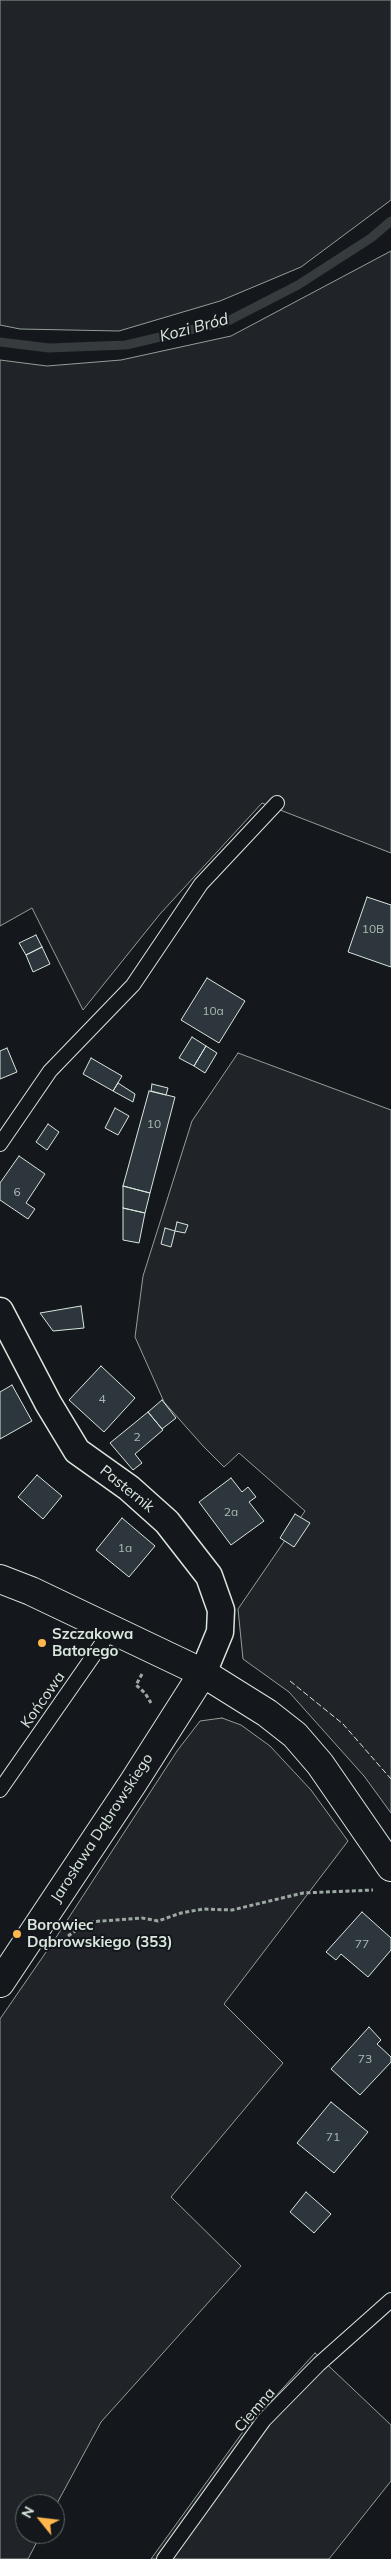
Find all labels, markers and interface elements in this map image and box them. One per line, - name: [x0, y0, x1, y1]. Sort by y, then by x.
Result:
- water label: Kozi Bród: [157, 310, 231, 346]
- house number: 10B: [362, 922, 384, 936]
- house number: 10a: [202, 1004, 224, 1018]
- house number: 10: [147, 1117, 161, 1131]
- house number: 6: [13, 1185, 21, 1199]
- house number: 4: [98, 1392, 106, 1406]
- house number: 2: [133, 1430, 141, 1444]
- street label: Pasternik: [96, 1462, 158, 1516]
- house number: 2a: [224, 1505, 238, 1519]
- house number: 1a: [118, 1541, 132, 1555]
- place label: Szczakowa Batorego: [52, 1625, 133, 1660]
- marker: Szczakowa Batorego: [36, 1637, 48, 1649]
- street label: Końcowa: [17, 1668, 69, 1732]
- street label: Jarosława Dąbrowskiego: [47, 1750, 157, 1906]
- place label: Borowiec Dąbrowskiego (353): [27, 1916, 173, 1951]
- marker: Borowiec Dąbrowskiego (353): [11, 1928, 23, 1940]
- house number: 77: [355, 1937, 369, 1951]
- house number: 73: [358, 2052, 372, 2066]
- house number: 71: [326, 2130, 340, 2144]
- street label: Ciemna: [231, 2384, 279, 2436]
- north arrow: [15, 2494, 65, 2544]
- text: N: [17, 2503, 38, 2521]

